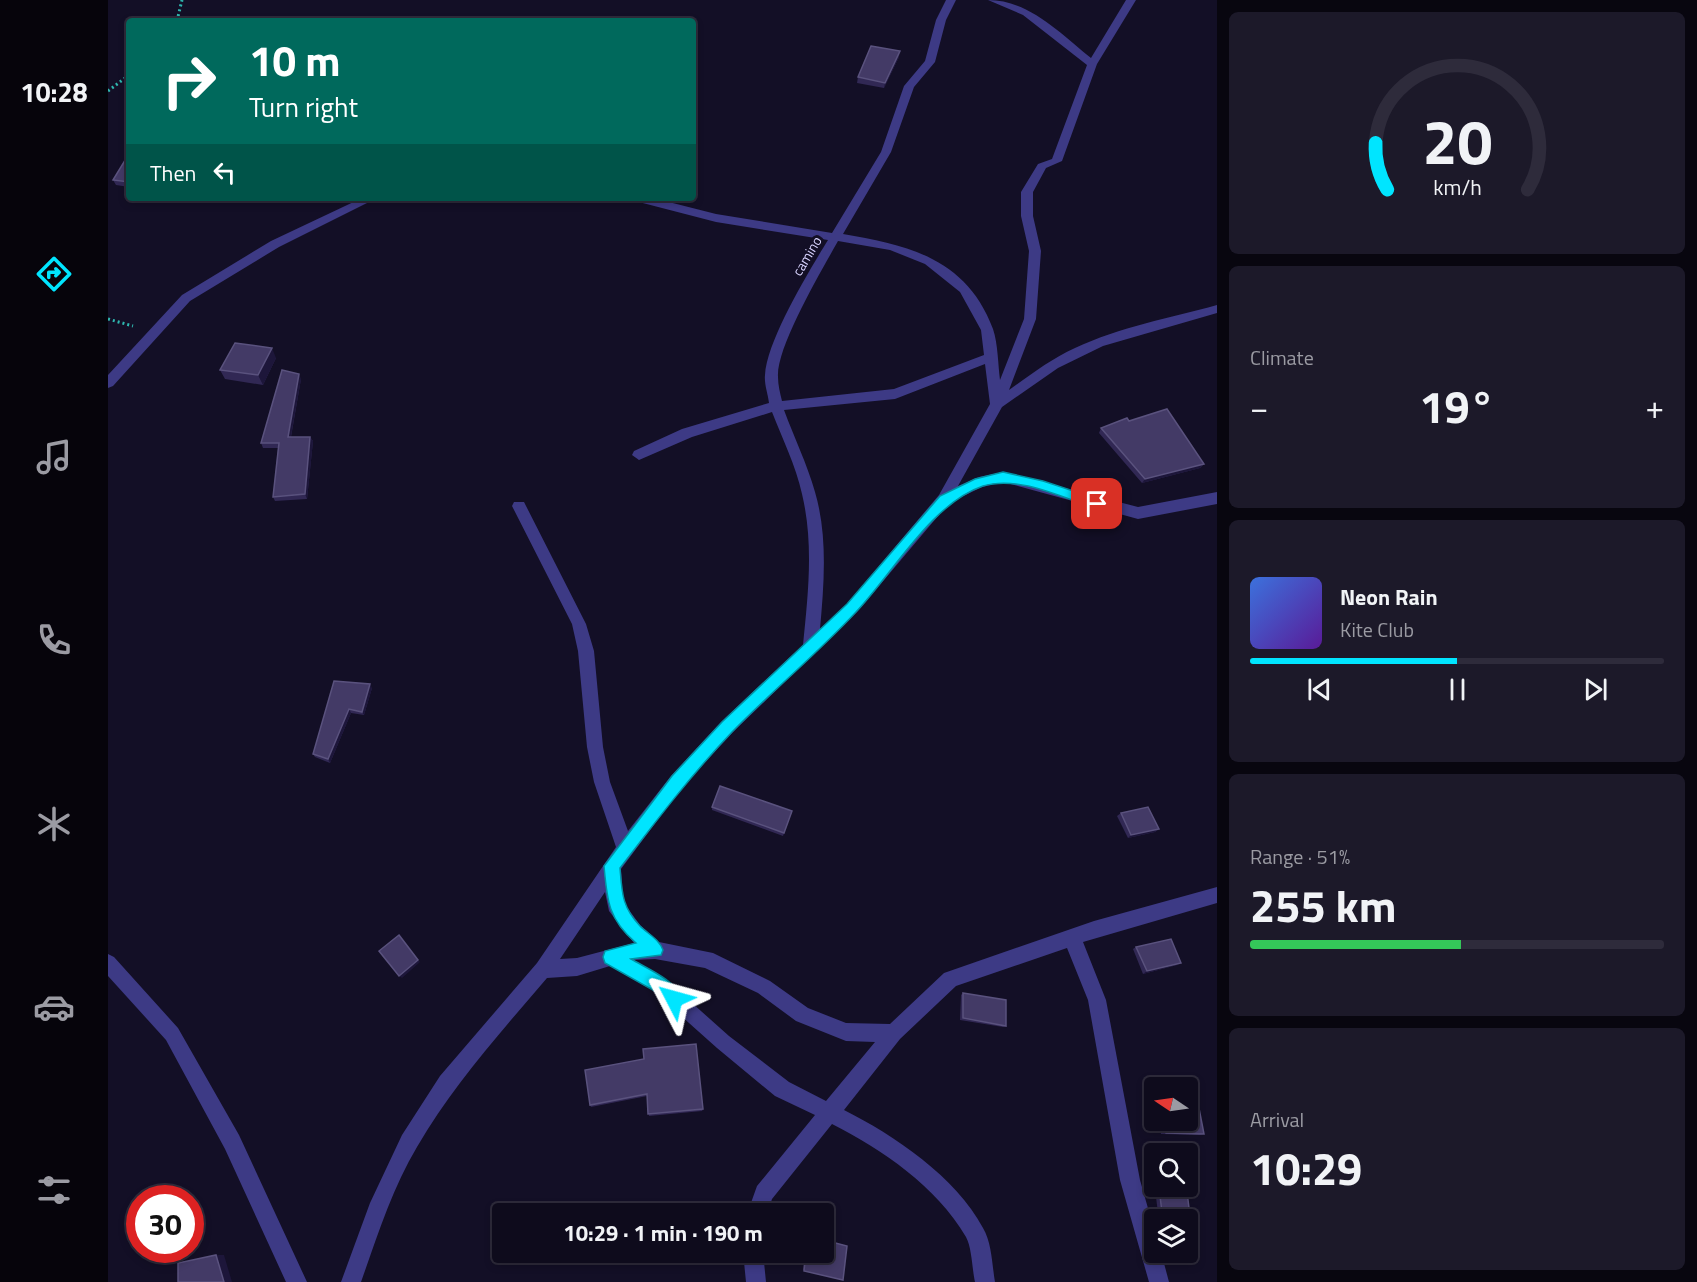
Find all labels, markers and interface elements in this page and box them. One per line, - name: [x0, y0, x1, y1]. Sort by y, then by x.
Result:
- text: 10 m: [249, 28, 341, 92]
- icon: right: [150, 42, 228, 120]
- text: 10:28: [20, 71, 88, 112]
- text: Turn right: [249, 86, 358, 127]
- text: 20: [1422, 93, 1492, 188]
- text: Then: [150, 156, 196, 190]
- icon: left: [208, 156, 241, 189]
- text: km/h: [1433, 171, 1481, 203]
- street label: camino: [787, 232, 827, 279]
- icon: directions: [33, 253, 75, 295]
- text: Climate: [1250, 342, 1314, 373]
- text: 19°: [1419, 372, 1495, 440]
- text: −: [1250, 382, 1268, 432]
- text: +: [1646, 382, 1664, 432]
- icon: music: [33, 436, 75, 478]
- pin: [1071, 478, 1122, 529]
- icon: arrive: [1080, 487, 1113, 520]
- text: Neon Rain: [1340, 580, 1438, 614]
- text: Kite Club: [1340, 614, 1414, 645]
- icon: phone: [33, 619, 75, 661]
- icon: previous: [1303, 673, 1336, 706]
- icon: pause: [1441, 673, 1474, 706]
- icon: next: [1579, 673, 1612, 706]
- icon: climate: [33, 803, 75, 845]
- text: Range · 51%: [1250, 841, 1350, 872]
- text: 255 km: [1250, 871, 1396, 939]
- position arrow: [642, 967, 706, 1031]
- icon: car: [33, 986, 75, 1028]
- north arrow: [1144, 1077, 1198, 1131]
- map controls: [1144, 1077, 1198, 1263]
- text: Arrival: [1250, 1104, 1304, 1135]
- text: 10:29: [1250, 1134, 1362, 1202]
- button: search: [1144, 1143, 1198, 1197]
- icon: filters: [33, 1169, 75, 1211]
- speed limit sign: 30: [126, 1185, 204, 1263]
- button: layers: [1144, 1209, 1198, 1263]
- text: 10:29 · 1 min · 190 m: [563, 1216, 763, 1250]

